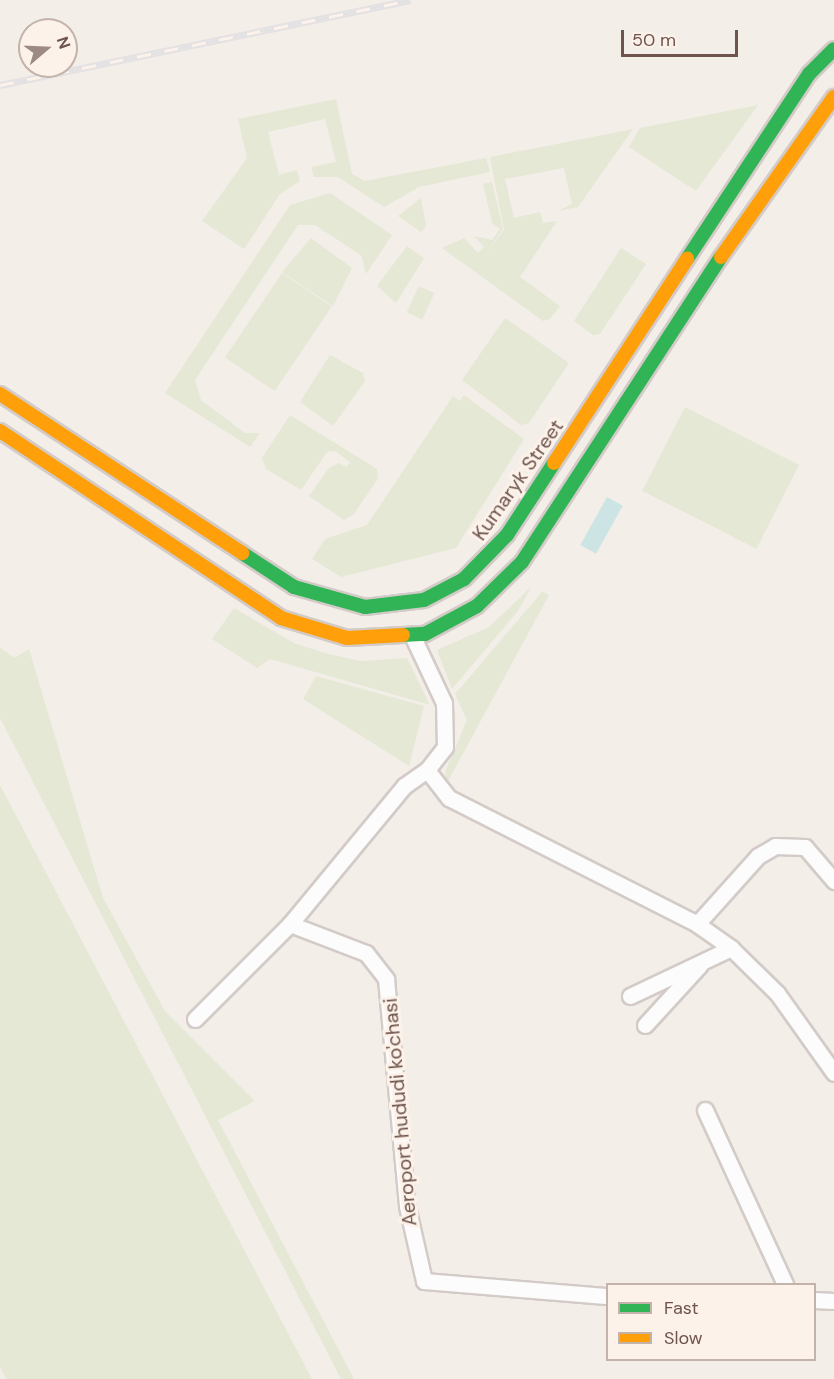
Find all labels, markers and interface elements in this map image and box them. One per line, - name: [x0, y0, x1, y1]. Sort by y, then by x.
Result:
- north arrow: [18, 18, 78, 78]
- scale bar: [624, 18, 741, 56]
- text: 50 m: [632, 28, 676, 52]
- text: N: [52, 34, 75, 52]
- street label: Kumaryk Street: [467, 415, 569, 545]
- street label: Aeroport hududi ko'chasi: [378, 997, 422, 1227]
- legend: [606, 1283, 816, 1361]
- text: Fast: [664, 1296, 699, 1320]
- text: Slow: [664, 1326, 703, 1350]

